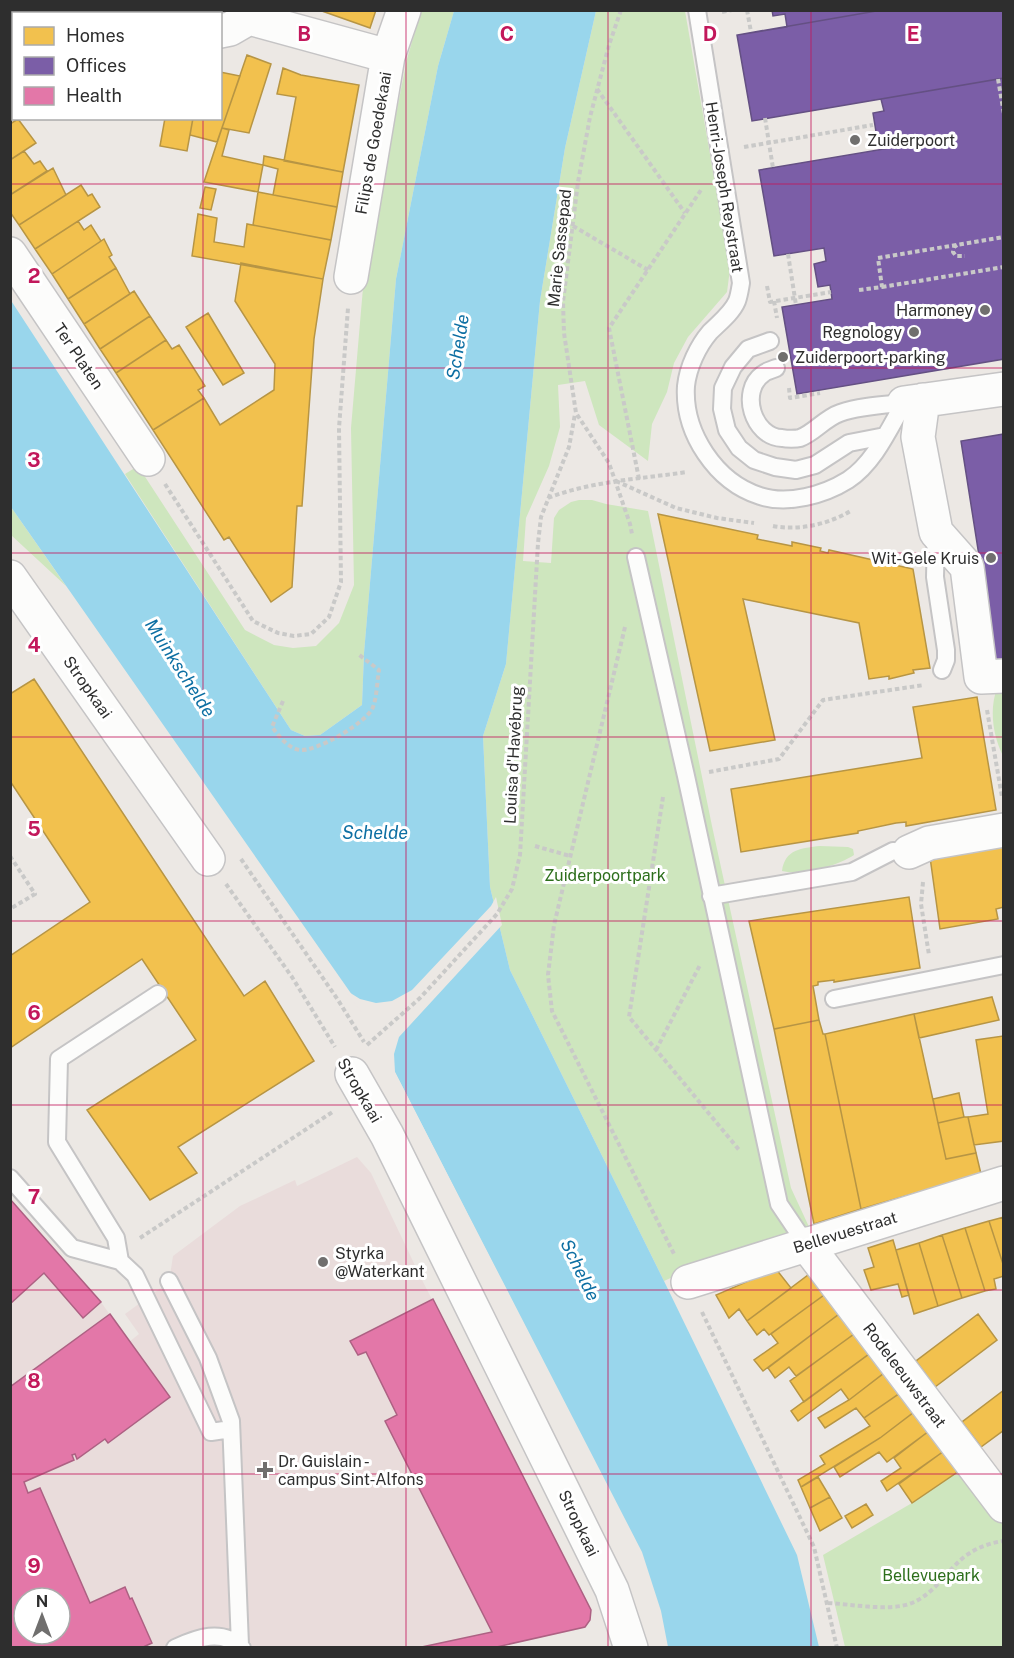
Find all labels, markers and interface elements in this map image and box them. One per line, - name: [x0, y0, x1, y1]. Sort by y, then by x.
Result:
- legend: [12, 12, 222, 120]
- text: B: [297, 22, 311, 46]
- text: C: [500, 22, 514, 46]
- text: D: [703, 22, 717, 46]
- text: E: [907, 22, 919, 46]
- text: Homes: [66, 25, 125, 46]
- text: Offices: [66, 55, 126, 76]
- street label: Filips de Goedekaai: [352, 70, 395, 216]
- text: Health: [66, 85, 122, 106]
- street label: Henri-Joseph Reystraat: [702, 100, 747, 274]
- place label: Zuiderpoort: [867, 131, 955, 150]
- marker: Zuiderpoort: [848, 133, 862, 147]
- street label: Marie Sassepad: [544, 188, 575, 308]
- text: 2: [28, 264, 40, 288]
- place label: Harmoney: [896, 301, 973, 320]
- marker: Harmoney: [978, 303, 992, 317]
- water label: Schelde: [442, 312, 473, 381]
- street label: Ter Platen: [50, 320, 108, 393]
- place label: Regnology: [822, 323, 902, 342]
- marker: Regnology: [907, 325, 921, 339]
- place label: Zuiderpoort-parking: [795, 348, 946, 367]
- marker: Zuiderpoort-parking: [776, 350, 790, 364]
- text: 3: [27, 448, 41, 472]
- place label: Wit-Gele Kruis: [871, 549, 979, 568]
- marker: Wit-Gele Kruis: [984, 551, 998, 565]
- water label: Muinkschelde: [141, 615, 220, 721]
- text: 4: [27, 633, 41, 657]
- street label: Stropkaai: [59, 652, 116, 722]
- street label: Louisa d'Havébrug: [500, 686, 527, 824]
- text: 5: [27, 817, 41, 841]
- water label: Schelde: [342, 822, 408, 843]
- park label: Zuiderpoortpark: [544, 866, 666, 885]
- text: 6: [27, 1001, 41, 1025]
- street label: Stropkaai: [333, 1054, 386, 1126]
- text: 7: [28, 1185, 40, 1209]
- street label: Bellevuestraat: [791, 1208, 899, 1257]
- water label: Schelde: [557, 1235, 604, 1304]
- place label: Styrka @Waterkant: [335, 1244, 425, 1281]
- marker: Styrka @Waterkant: [316, 1255, 330, 1269]
- street label: Rodeleeuwstraat: [859, 1319, 950, 1431]
- text: 8: [27, 1369, 41, 1393]
- place label: Dr. Guislain - campus Sint-Alfons: [278, 1452, 424, 1489]
- marker: Dr. Guislain - campus Sint-Alfons: [256, 1461, 274, 1479]
- street label: Stropkaai: [554, 1487, 603, 1560]
- text: 9: [27, 1554, 41, 1578]
- park label: Bellevuepark: [882, 1566, 980, 1585]
- north arrow: [12, 1586, 72, 1646]
- text: N: [36, 1592, 48, 1611]

